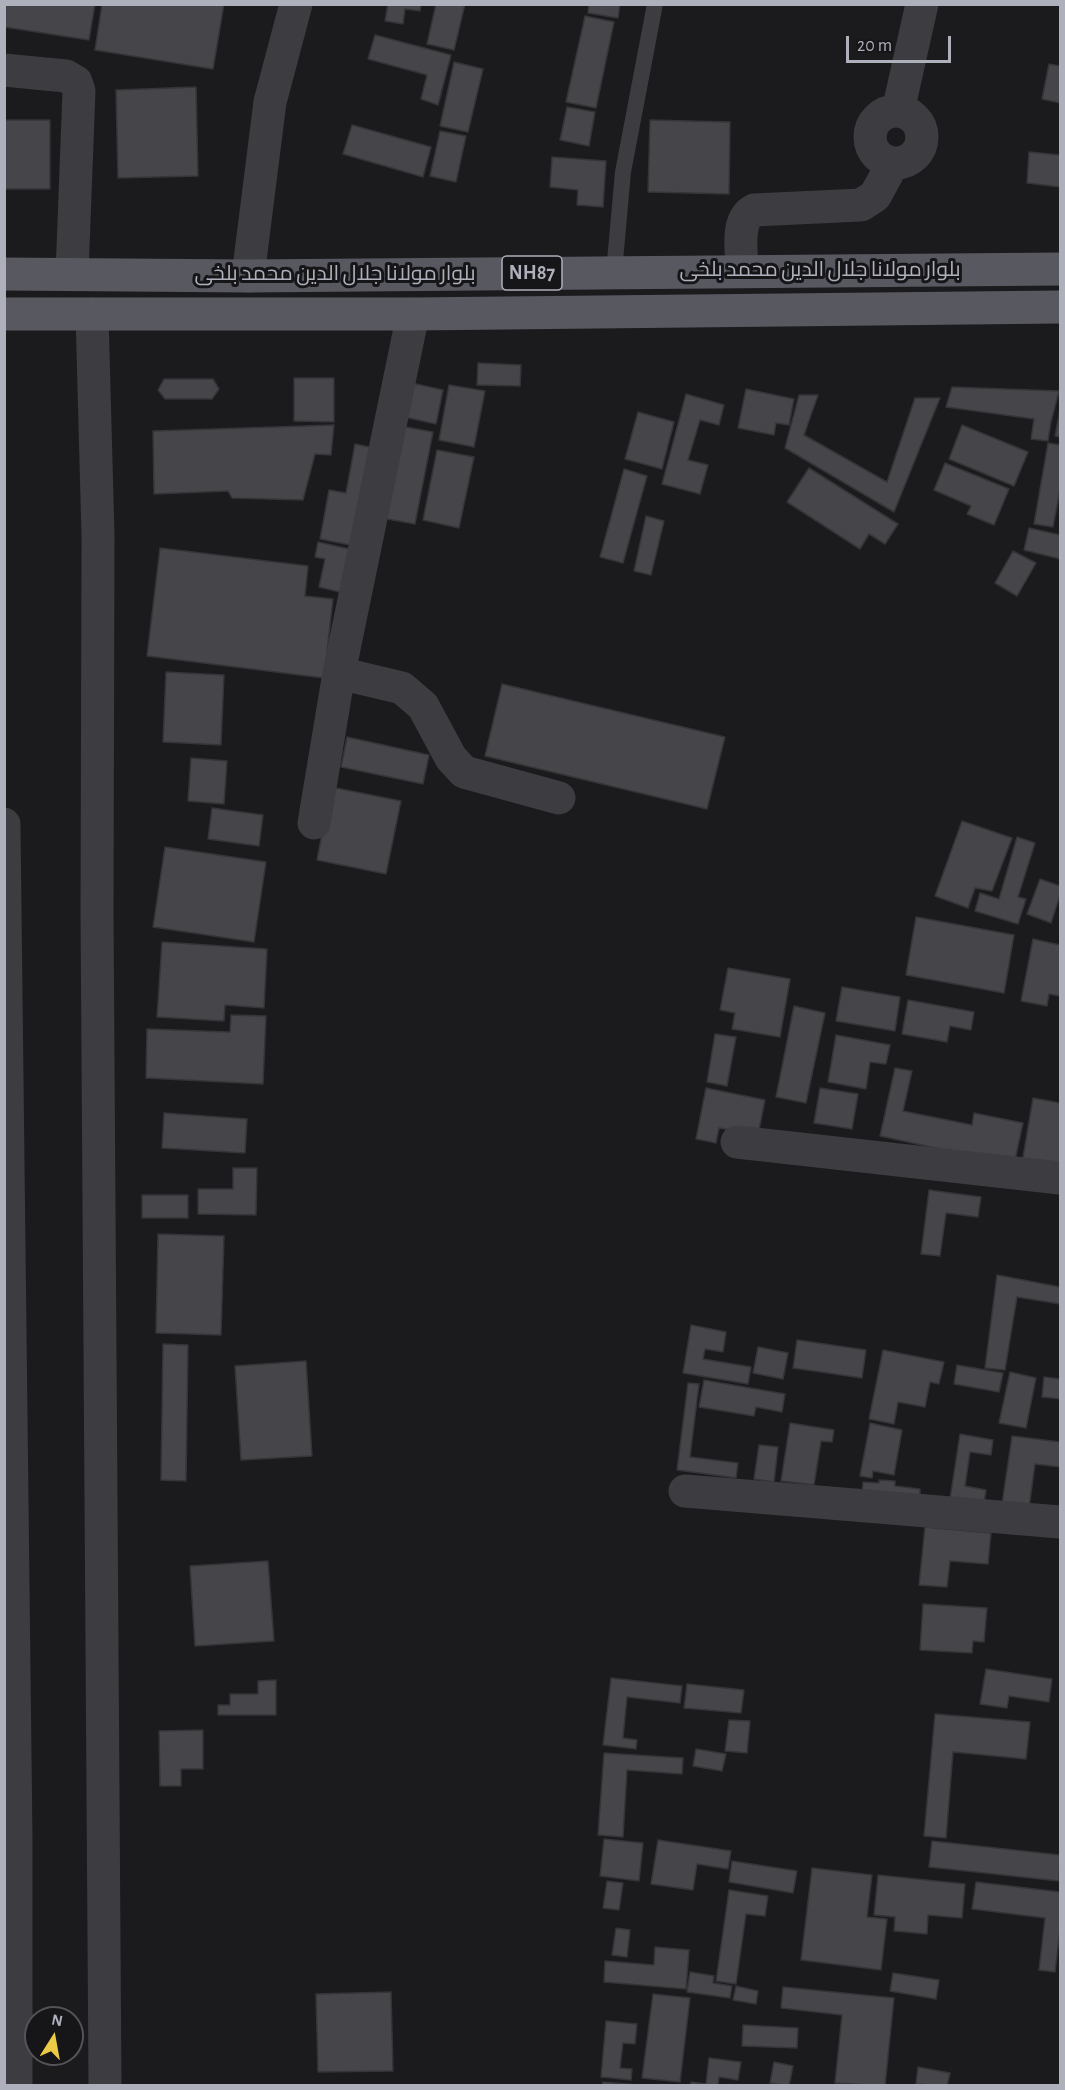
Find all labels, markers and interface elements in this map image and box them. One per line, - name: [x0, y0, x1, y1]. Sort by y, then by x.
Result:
- scale bar: [849, 24, 954, 62]
- text: 20 m: [857, 37, 892, 55]
- road number: NH87: [502, 256, 562, 290]
- street label: بلوار مولانا جلال الدین محمد بلخی: [679, 257, 961, 283]
- street label: بلوار مولانا جلال الدین محمد بلخی: [194, 261, 476, 287]
- north arrow: [24, 2006, 84, 2066]
- text: N: [50, 2011, 64, 2029]

